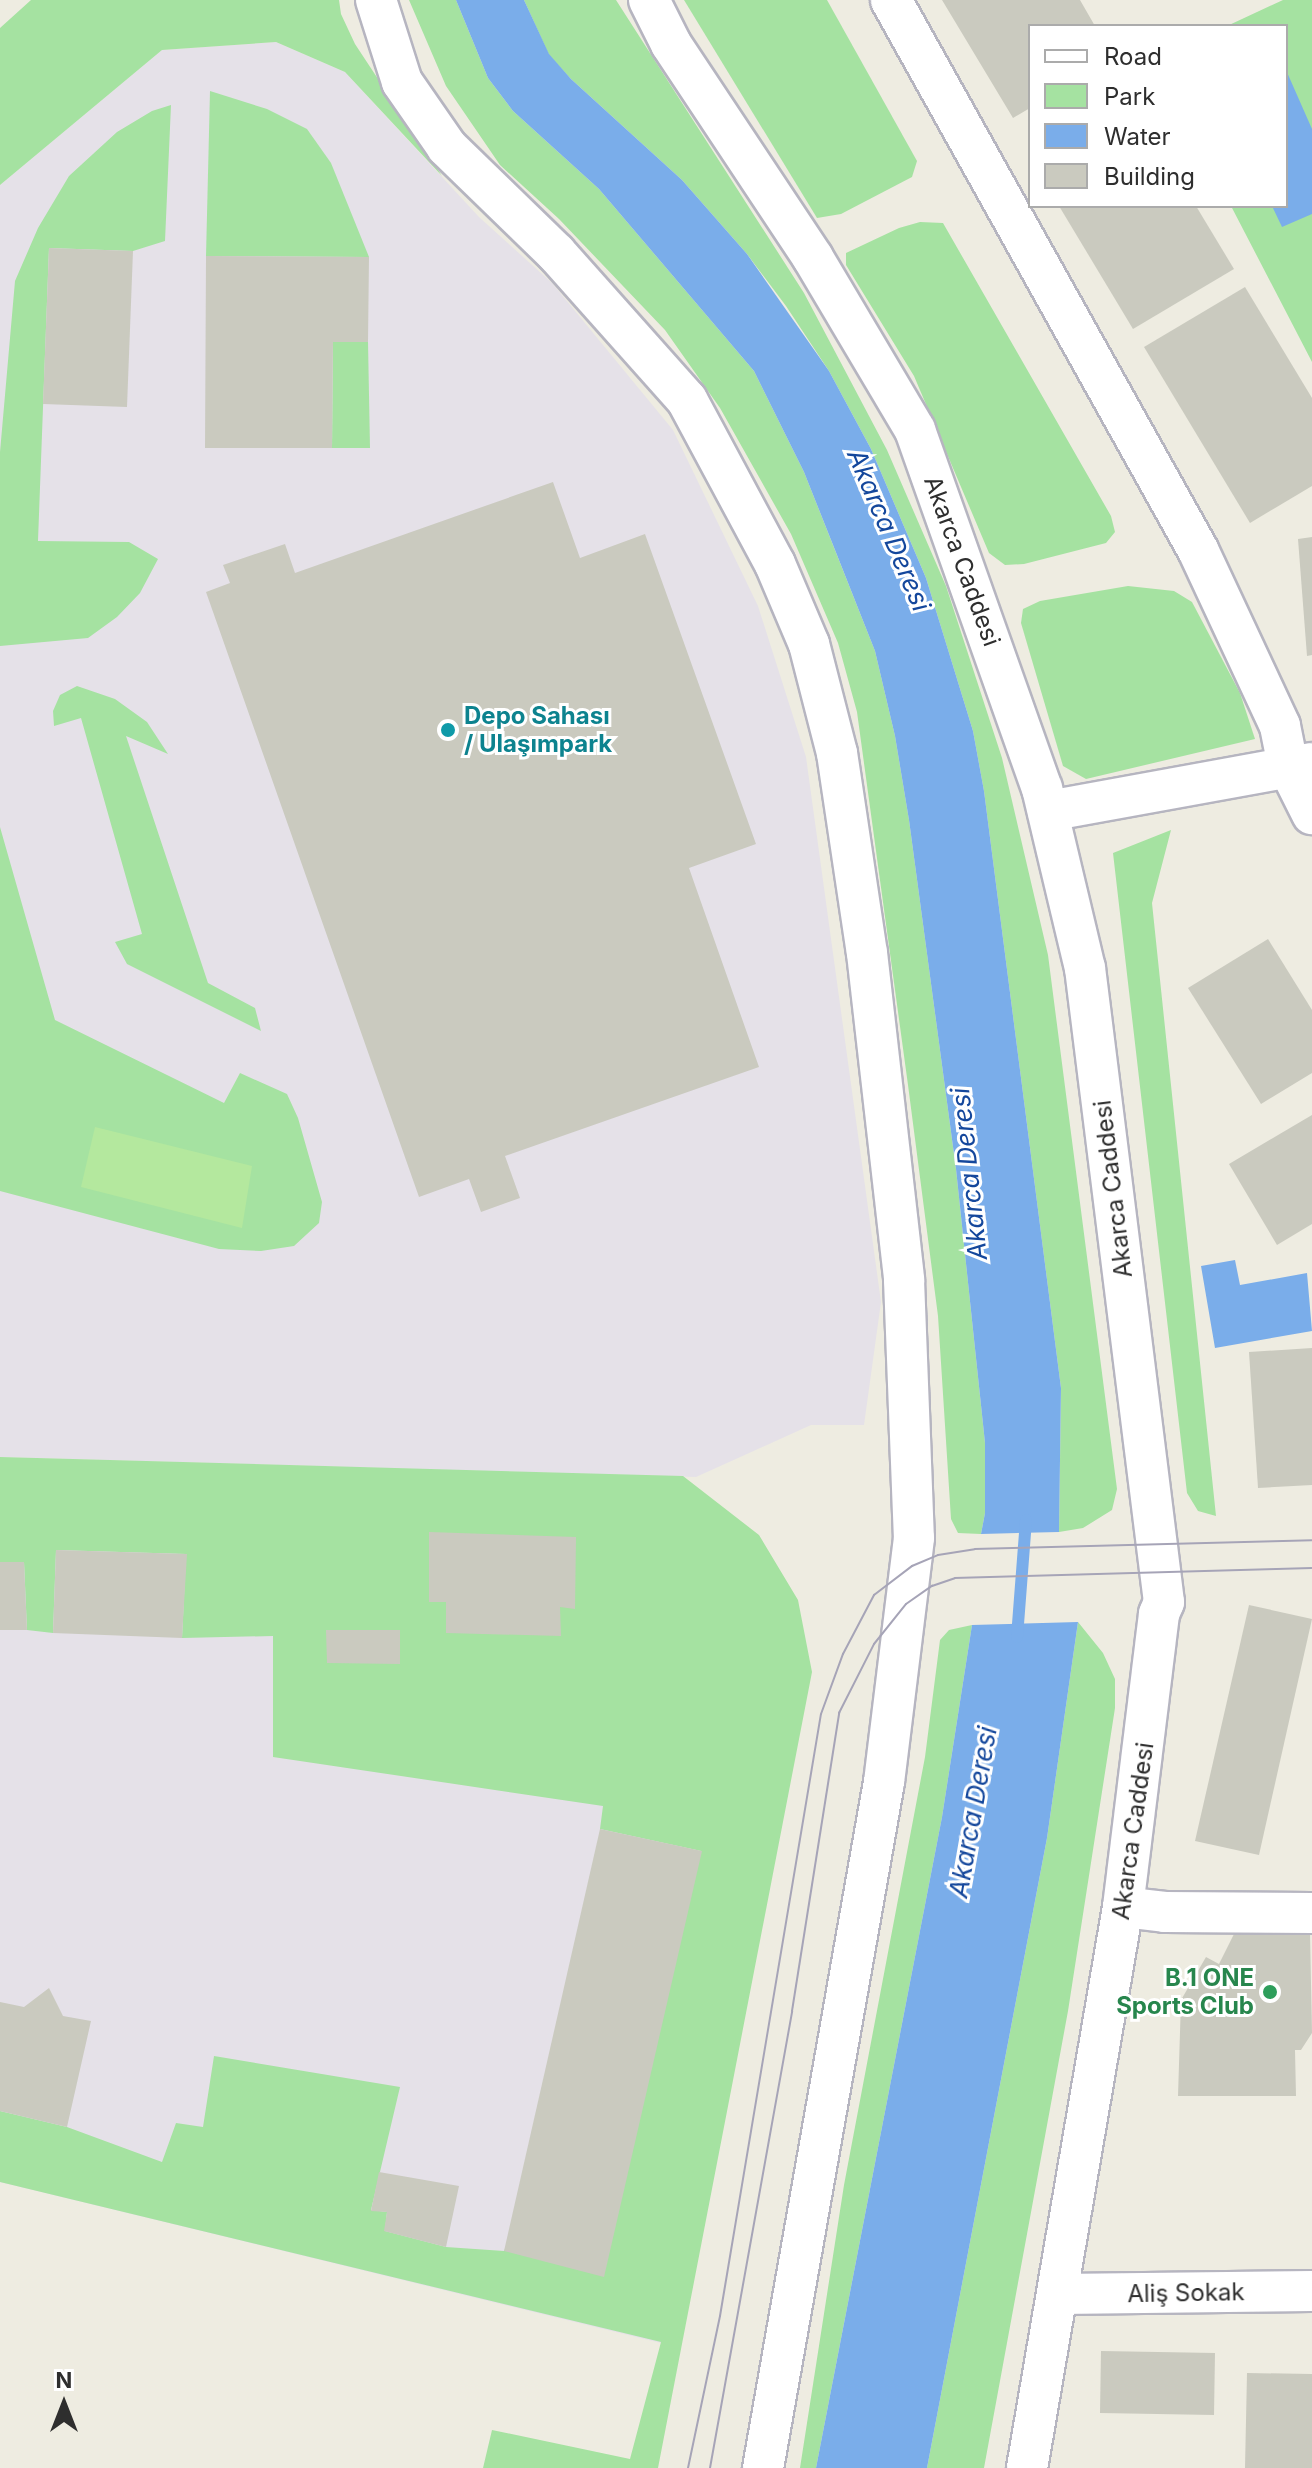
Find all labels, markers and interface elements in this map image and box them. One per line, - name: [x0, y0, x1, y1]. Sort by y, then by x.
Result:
- legend: [1028, 24, 1288, 208]
- text: Road: [1104, 42, 1162, 71]
- text: Park: [1104, 82, 1155, 111]
- text: Water: [1104, 122, 1171, 151]
- text: Building: [1104, 162, 1195, 191]
- water label: Akarca Deresi: [841, 444, 937, 616]
- street label: Akarca Caddesi: [918, 472, 1006, 650]
- place label: Depo Sahası / Ulaşımpark: [464, 702, 612, 758]
- marker: Depo Sahası / Ulaşımpark: [439, 721, 457, 739]
- water label: Akarca Deresi: [944, 1086, 994, 1262]
- street label: Akarca Caddesi: [1088, 1098, 1138, 1280]
- water label: Akarca Deresi: [943, 1724, 1003, 1900]
- street label: Akarca Caddesi: [1106, 1740, 1160, 1922]
- place label: B.1 ONE Sports Club: [1116, 1964, 1254, 2020]
- marker: B.1 ONE Sports Club: [1261, 1983, 1279, 2001]
- street label: Aliş Sokak: [1127, 2278, 1245, 2308]
- north arrow: [24, 2364, 104, 2444]
- text: N: [56, 2367, 72, 2393]

